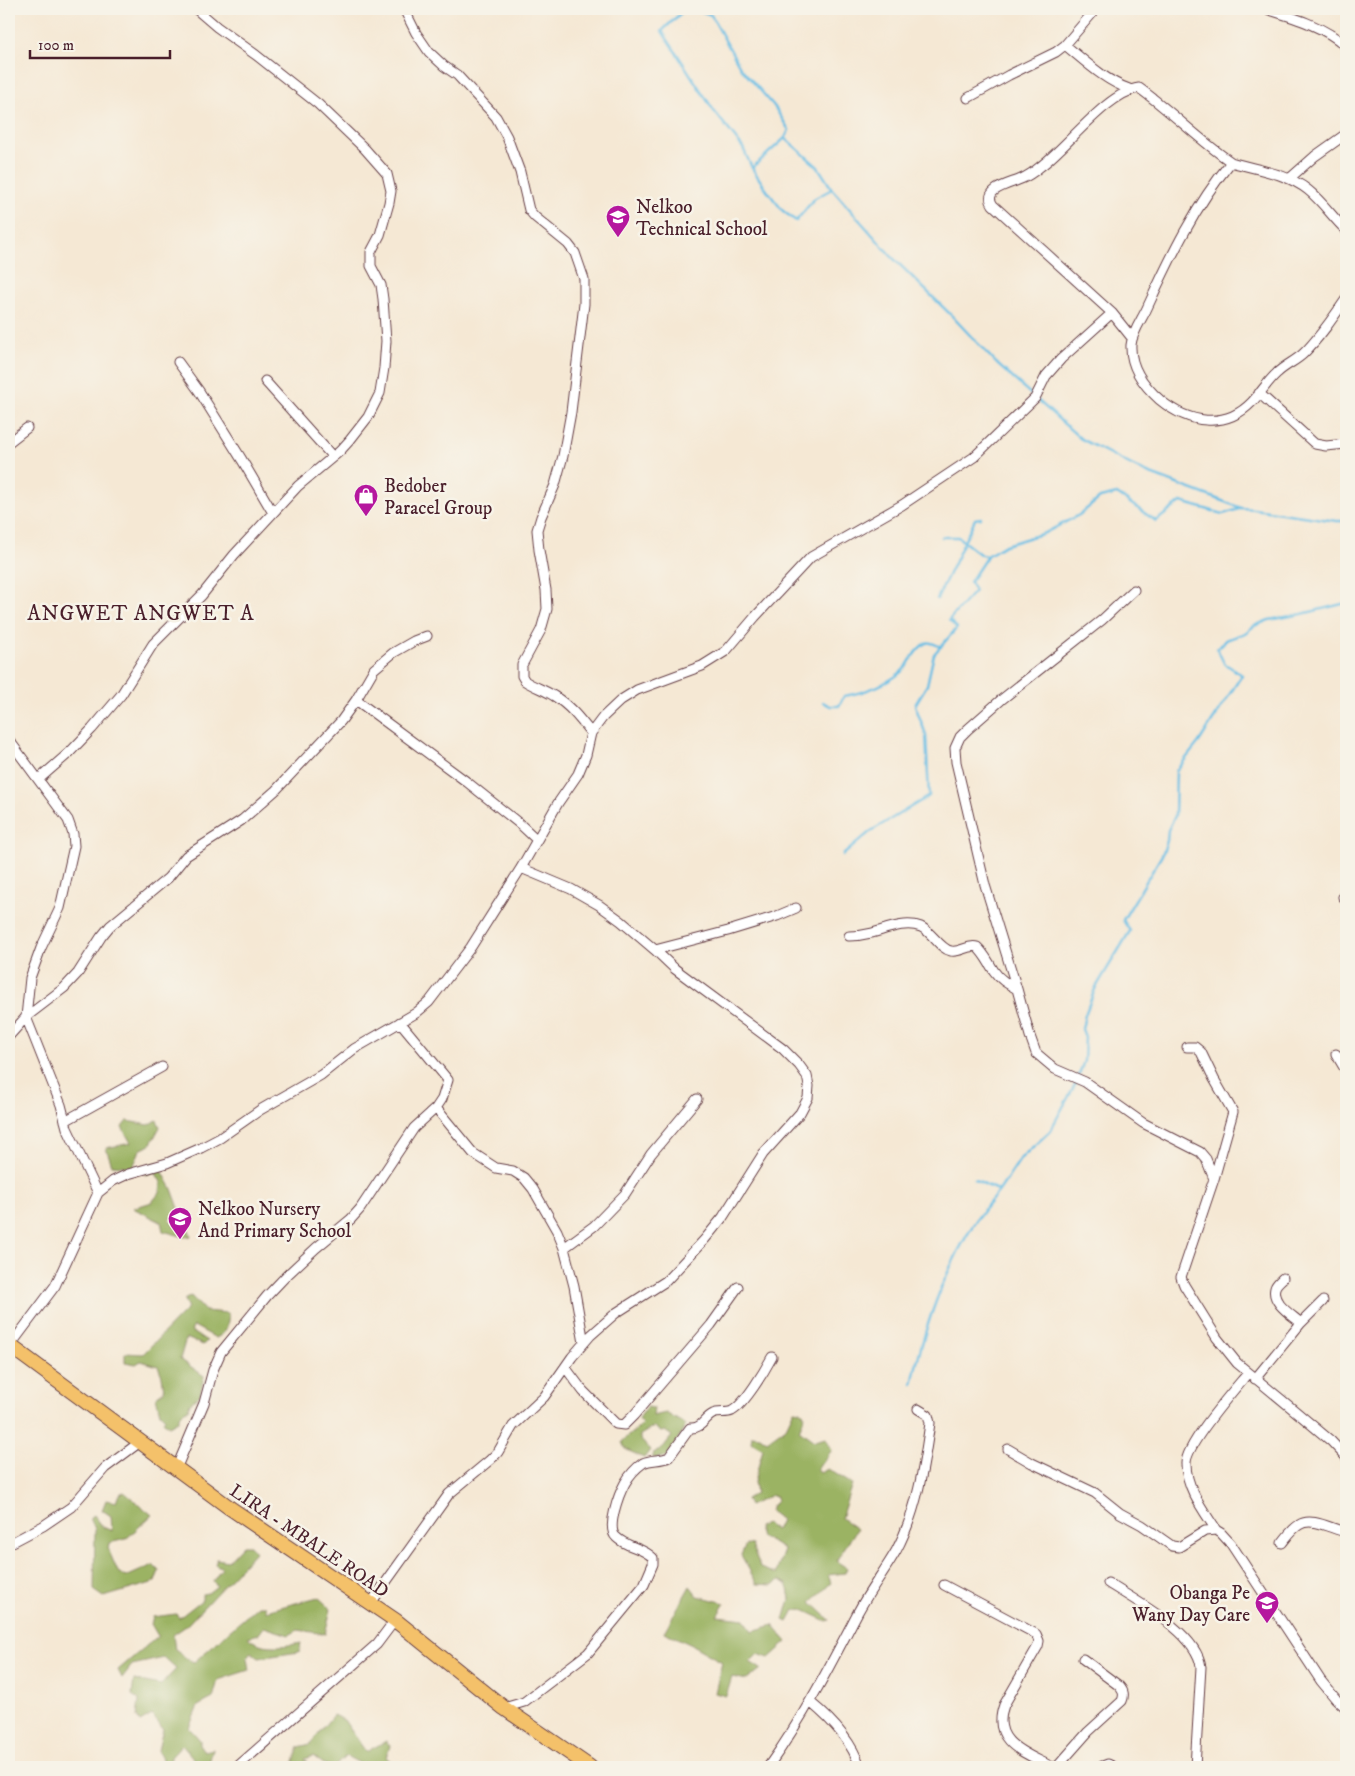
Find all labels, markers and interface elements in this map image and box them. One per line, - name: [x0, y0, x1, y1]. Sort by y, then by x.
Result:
- scale bar: [30, 28, 170, 60]
- text: 100 m: [38, 36, 74, 55]
- place label: Nelkoo Technical School: [636, 196, 768, 241]
- school or university icon: Nelkoo Technical School: [605, 204, 631, 238]
- place label: Bedober Paracel Group: [384, 475, 492, 520]
- shop icon: Bedober Paracel Group: [353, 483, 379, 517]
- district label: ANGWET ANGWET A: [27, 601, 255, 627]
- place label: Nelkoo Nursery And Primary School: [198, 1198, 351, 1243]
- school or university icon: Nelkoo Nursery And Primary School: [167, 1206, 193, 1240]
- street label: LIRA - MBALE ROAD: [225, 1479, 393, 1603]
- place label: Obanga Pe Wany Day Care: [1131, 1582, 1250, 1627]
- school or university icon: Obanga Pe Wany Day Care: [1254, 1590, 1280, 1624]

